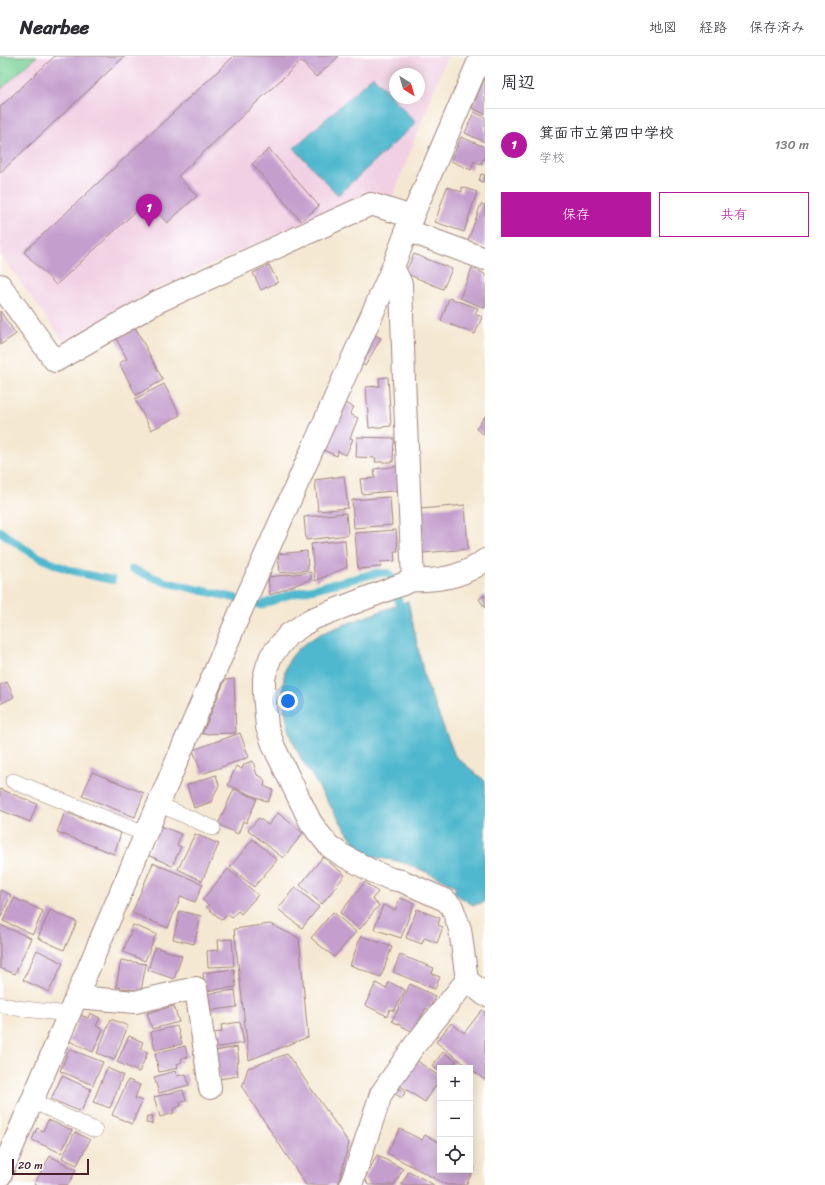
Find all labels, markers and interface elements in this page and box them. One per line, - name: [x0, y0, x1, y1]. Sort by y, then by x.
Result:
- text: Nearbee: [20, 11, 89, 44]
- text: 地図: [649, 15, 677, 40]
- text: 経路: [699, 15, 727, 40]
- text: 保存済み: [749, 15, 805, 40]
- text: 周辺: [501, 67, 535, 97]
- north arrow: [389, 68, 425, 104]
- text: 箕面市立第四中学校: [539, 120, 674, 146]
- text: 1: [511, 133, 517, 156]
- text: 130 m: [775, 133, 809, 156]
- text: 学校: [539, 146, 565, 169]
- button: 保存: [501, 192, 651, 237]
- button: 共有: [659, 192, 809, 237]
- pin: 1: [136, 194, 162, 227]
- your location: [278, 691, 298, 711]
- map controls: [437, 1065, 473, 1173]
- button: +: [437, 1065, 473, 1101]
- button: −: [437, 1101, 473, 1137]
- button: locate: [437, 1137, 473, 1173]
- text: 20 m: [18, 1156, 43, 1175]
- scale bar: [12, 1157, 89, 1176]

